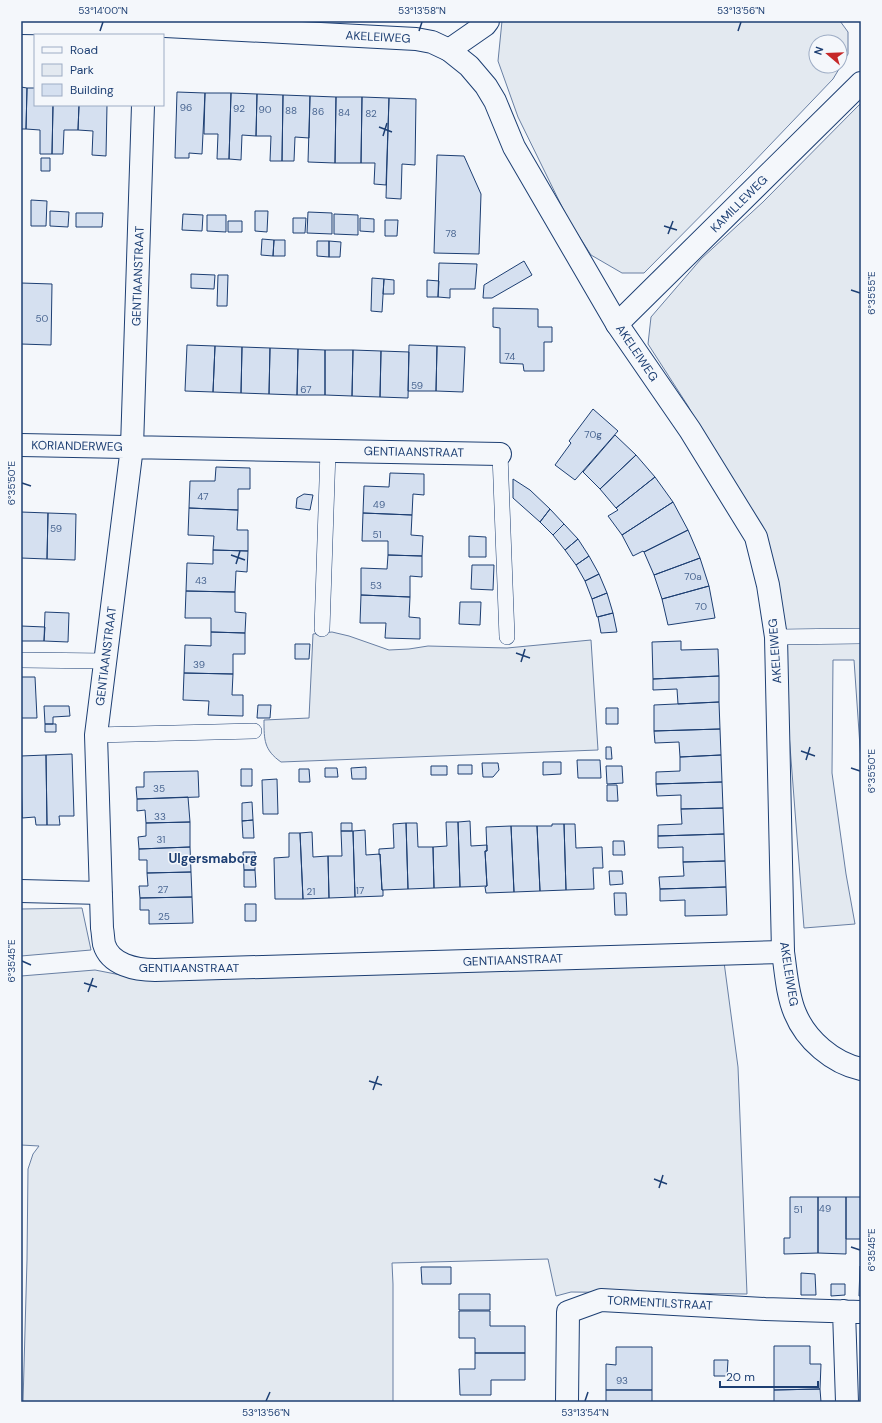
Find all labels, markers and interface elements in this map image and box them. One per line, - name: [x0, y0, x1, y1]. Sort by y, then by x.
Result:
- text: 53°14'00"N: [78, 4, 128, 17]
- text: 53°13'58"N: [398, 4, 446, 17]
- text: 53°13'56"N: [717, 4, 765, 17]
- street label: AKELEIWEG: [345, 27, 411, 47]
- legend: [34, 34, 164, 106]
- north arrow: [808, 34, 848, 74]
- text: Road: [70, 42, 98, 58]
- text: N: [811, 45, 826, 57]
- text: Park: [70, 62, 94, 78]
- text: Building: [70, 82, 114, 98]
- house number: 96: [180, 101, 192, 114]
- house number: 92: [233, 102, 245, 115]
- house number: 90: [258, 103, 272, 116]
- house number: 88: [285, 104, 297, 117]
- house number: 86: [312, 105, 324, 118]
- house number: 84: [338, 106, 350, 119]
- house number: 82: [365, 107, 377, 120]
- street label: KAMILLEWEG: [707, 172, 771, 236]
- street label: GENTIAANSTRAAT: [128, 225, 148, 326]
- house number: 78: [445, 227, 457, 240]
- text: 6°35'55"E: [865, 271, 878, 315]
- house number: 50: [36, 312, 49, 325]
- street label: AKELEIWEG: [612, 322, 662, 384]
- house number: 74: [505, 350, 515, 363]
- house number: 59: [411, 379, 423, 392]
- house number: 67: [300, 383, 312, 396]
- house number: 70g: [584, 428, 602, 441]
- street label: KORIANDERWEG: [31, 437, 123, 455]
- street label: GENTIAANSTRAAT: [364, 443, 465, 461]
- text: 6°35'50"E: [5, 460, 18, 505]
- house number: 47: [197, 490, 209, 503]
- house number: 49: [373, 498, 385, 511]
- house number: 59: [50, 522, 62, 535]
- house number: 51: [372, 528, 382, 541]
- house number: 70a: [684, 570, 702, 583]
- house number: 43: [195, 574, 207, 587]
- house number: 53: [370, 579, 382, 592]
- house number: 70: [695, 600, 707, 613]
- street label: GENTIAANSTRAAT: [92, 605, 120, 707]
- street label: AKELEIWEG: [765, 618, 785, 684]
- house number: 39: [193, 658, 205, 671]
- text: 6°35'50"E: [865, 748, 878, 793]
- house number: 35: [153, 782, 165, 795]
- house number: 33: [154, 810, 166, 823]
- house number: 31: [157, 833, 165, 846]
- district label: Ulgersmaborg: [168, 850, 258, 867]
- house number: 27: [158, 883, 168, 896]
- house number: 17: [356, 884, 364, 897]
- house number: 21: [307, 885, 315, 898]
- house number: 25: [158, 910, 170, 923]
- text: 6°35'45"E: [5, 939, 18, 983]
- street label: AKELEIWEG: [776, 941, 802, 1007]
- street label: GENTIAANSTRAAT: [463, 950, 564, 970]
- street label: GENTIAANSTRAAT: [139, 960, 239, 976]
- house number: 49: [819, 1202, 831, 1215]
- house number: 51: [793, 1203, 803, 1216]
- text: 6°35'45"E: [865, 1228, 878, 1272]
- street label: TORMENTILSTRAAT: [607, 1292, 713, 1314]
- scale bar: [720, 1363, 818, 1389]
- text: 20 m: [726, 1369, 755, 1385]
- house number: 93: [616, 1374, 628, 1387]
- text: 53°13'56"N: [242, 1406, 290, 1419]
- text: 53°13'54"N: [561, 1406, 609, 1419]

